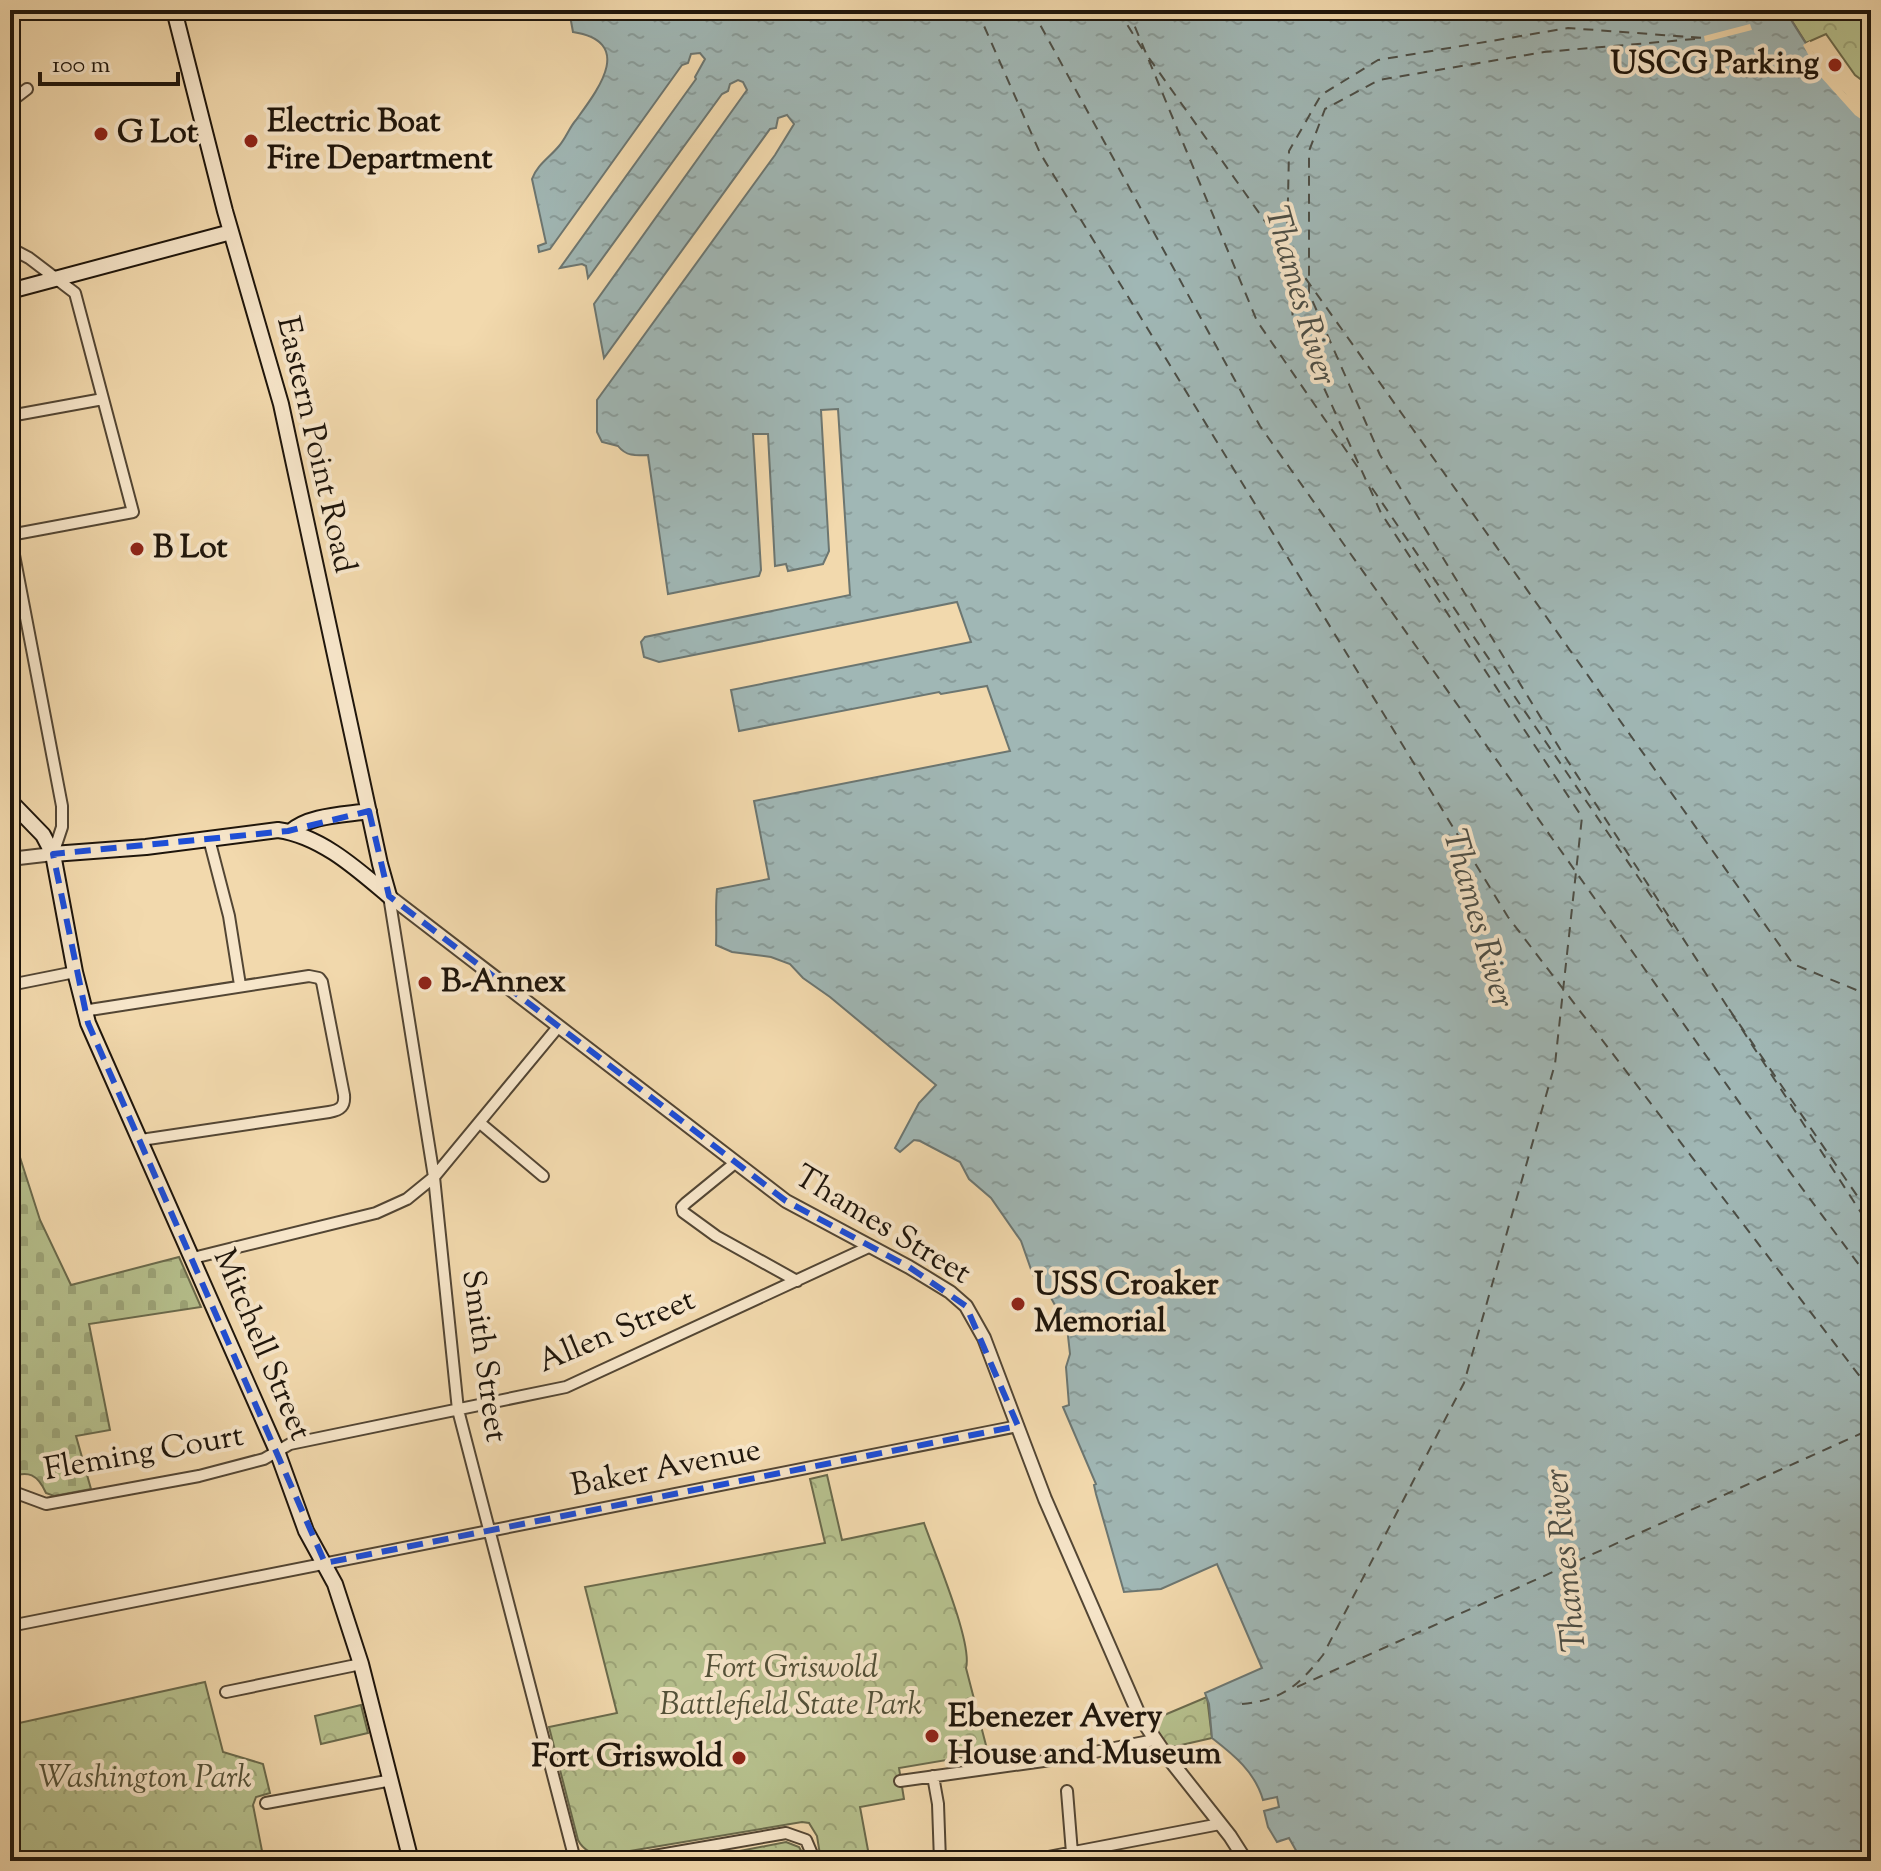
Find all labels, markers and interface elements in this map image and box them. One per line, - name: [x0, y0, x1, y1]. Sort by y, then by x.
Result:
- scale bar: [40, 36, 178, 86]
- place label: USCG Parking: [1611, 42, 1819, 88]
- text: 100 m: [52, 49, 110, 83]
- marker: USCG Parking: [1826, 56, 1844, 74]
- place label: Electric Boat Fire Department: [267, 100, 492, 183]
- place label: G Lot: [117, 111, 198, 157]
- marker: G Lot: [92, 125, 110, 143]
- marker: Electric Boat Fire Department: [242, 132, 260, 150]
- water label: Thames River: [1250, 201, 1348, 391]
- street label: Eastern Point Road: [263, 312, 367, 578]
- place label: B Lot: [153, 526, 228, 572]
- marker: B Lot: [128, 540, 146, 558]
- water label: Thames River: [1428, 824, 1526, 1014]
- place label: B-Annex: [441, 960, 567, 1006]
- marker: B-Annex: [416, 974, 434, 992]
- street label: Thames Street: [785, 1155, 979, 1297]
- street label: Mitchell Street: [200, 1242, 322, 1448]
- place label: USS Croaker Memorial: [1034, 1263, 1219, 1346]
- street label: Smith Street: [448, 1267, 518, 1445]
- street label: Allen Street: [531, 1278, 703, 1386]
- marker: USS Croaker Memorial: [1009, 1295, 1027, 1313]
- street label: Fleming Court: [41, 1414, 247, 1494]
- street label: Baker Avenue: [567, 1428, 765, 1510]
- water label: Thames River: [1533, 1466, 1601, 1654]
- park label: Fort Griswold Battlefield State Park: [660, 1646, 922, 1729]
- place label: Ebenezer Avery House and Museum: [948, 1695, 1222, 1778]
- marker: Ebenezer Avery House and Museum: [923, 1727, 941, 1745]
- place label: Fort Griswold: [532, 1735, 723, 1781]
- marker: Fort Griswold: [730, 1749, 748, 1767]
- park label: Washington Park: [38, 1756, 252, 1802]

